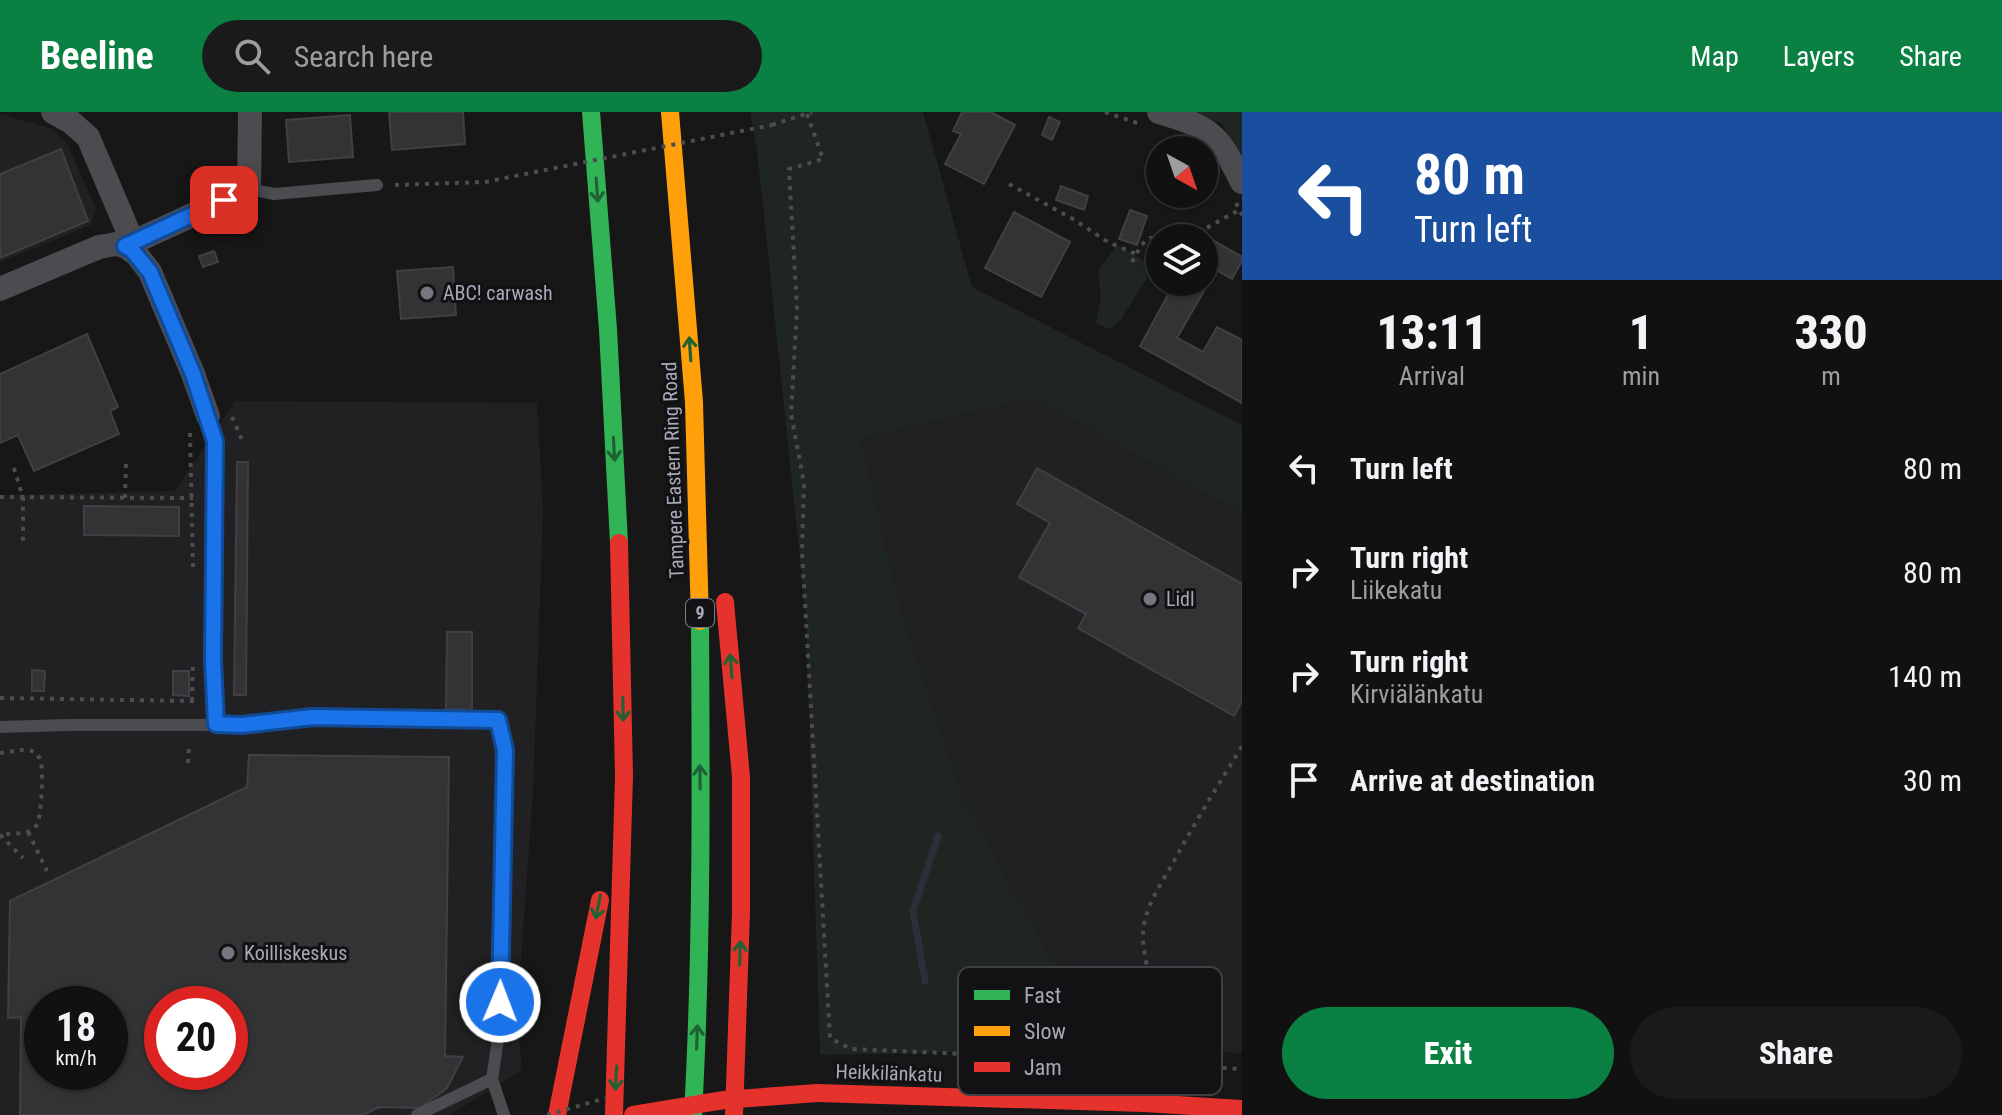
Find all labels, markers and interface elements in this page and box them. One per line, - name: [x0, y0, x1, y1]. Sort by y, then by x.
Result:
- search box: [202, 20, 762, 92]
- text: Beeline: [40, 34, 154, 78]
- icon: search: [230, 34, 274, 78]
- text: Search here: [294, 39, 433, 74]
- text: Map: [1690, 40, 1739, 73]
- text: Layers: [1783, 40, 1855, 73]
- text: Share: [1899, 40, 1962, 73]
- north arrow: [1146, 136, 1218, 208]
- map controls: [1146, 136, 1218, 296]
- text: 80 m: [1414, 142, 1525, 208]
- icon: left: [1282, 144, 1386, 248]
- pin: [190, 166, 258, 234]
- one-way arrow: [590, 176, 605, 203]
- icon: arrive: [202, 178, 246, 222]
- text: Turn left: [1414, 209, 1532, 251]
- button: layers: [1146, 224, 1218, 296]
- place label: ABC! carwash: [443, 281, 553, 305]
- marker: ABC! carwash: [418, 284, 436, 302]
- text: 13:11: [1376, 304, 1488, 361]
- text: 1: [1629, 304, 1653, 361]
- text: 330: [1794, 304, 1868, 361]
- one-way arrow: [682, 336, 697, 363]
- street label: Tampere Eastern Ring Road: [657, 361, 689, 579]
- text: Arrival: [1399, 361, 1465, 391]
- text: min: [1622, 361, 1660, 391]
- text: m: [1821, 361, 1841, 391]
- one-way arrow: [607, 435, 622, 462]
- icon: left: [1282, 446, 1326, 490]
- text: Turn left: [1350, 451, 1453, 486]
- text: 80 m: [1903, 451, 1962, 486]
- text: Turn right: [1350, 540, 1468, 575]
- icon: right: [1282, 550, 1326, 594]
- text: 80 m: [1903, 555, 1962, 590]
- text: Liikekatu: [1350, 575, 1442, 605]
- place label: Lidl: [1166, 587, 1195, 611]
- marker: Lidl: [1141, 590, 1159, 608]
- road number: 9: [686, 599, 714, 627]
- text: Turn right: [1350, 644, 1468, 679]
- one-way arrow: [723, 653, 738, 680]
- icon: right: [1282, 654, 1326, 698]
- text: 140 m: [1888, 659, 1962, 694]
- text: Kirviälänkatu: [1350, 679, 1483, 709]
- one-way arrow: [615, 695, 631, 722]
- icon: arrive: [1282, 758, 1326, 802]
- text: Arrive at destination: [1350, 763, 1595, 798]
- text: 30 m: [1903, 763, 1962, 798]
- one-way arrow: [693, 764, 708, 791]
- one-way arrow: [590, 894, 605, 920]
- one-way arrow: [732, 940, 748, 967]
- place label: Koilliskeskus: [244, 941, 347, 965]
- marker: Koilliskeskus: [219, 944, 237, 962]
- position arrow: [458, 960, 542, 1044]
- legend: [958, 967, 1222, 1095]
- text: Fast: [1024, 983, 1061, 1008]
- speed limit sign: 20: [144, 986, 248, 1090]
- text: 18: [56, 1004, 96, 1051]
- button: Exit: [1282, 1007, 1614, 1099]
- button: Share: [1630, 1007, 1962, 1099]
- text: Slow: [1024, 1019, 1066, 1044]
- one-way arrow: [689, 1024, 704, 1051]
- text: km/h: [55, 1046, 97, 1070]
- text: Jam: [1024, 1055, 1062, 1080]
- street label: Heikkilänkatu: [835, 1059, 943, 1087]
- one-way arrow: [608, 1064, 623, 1091]

